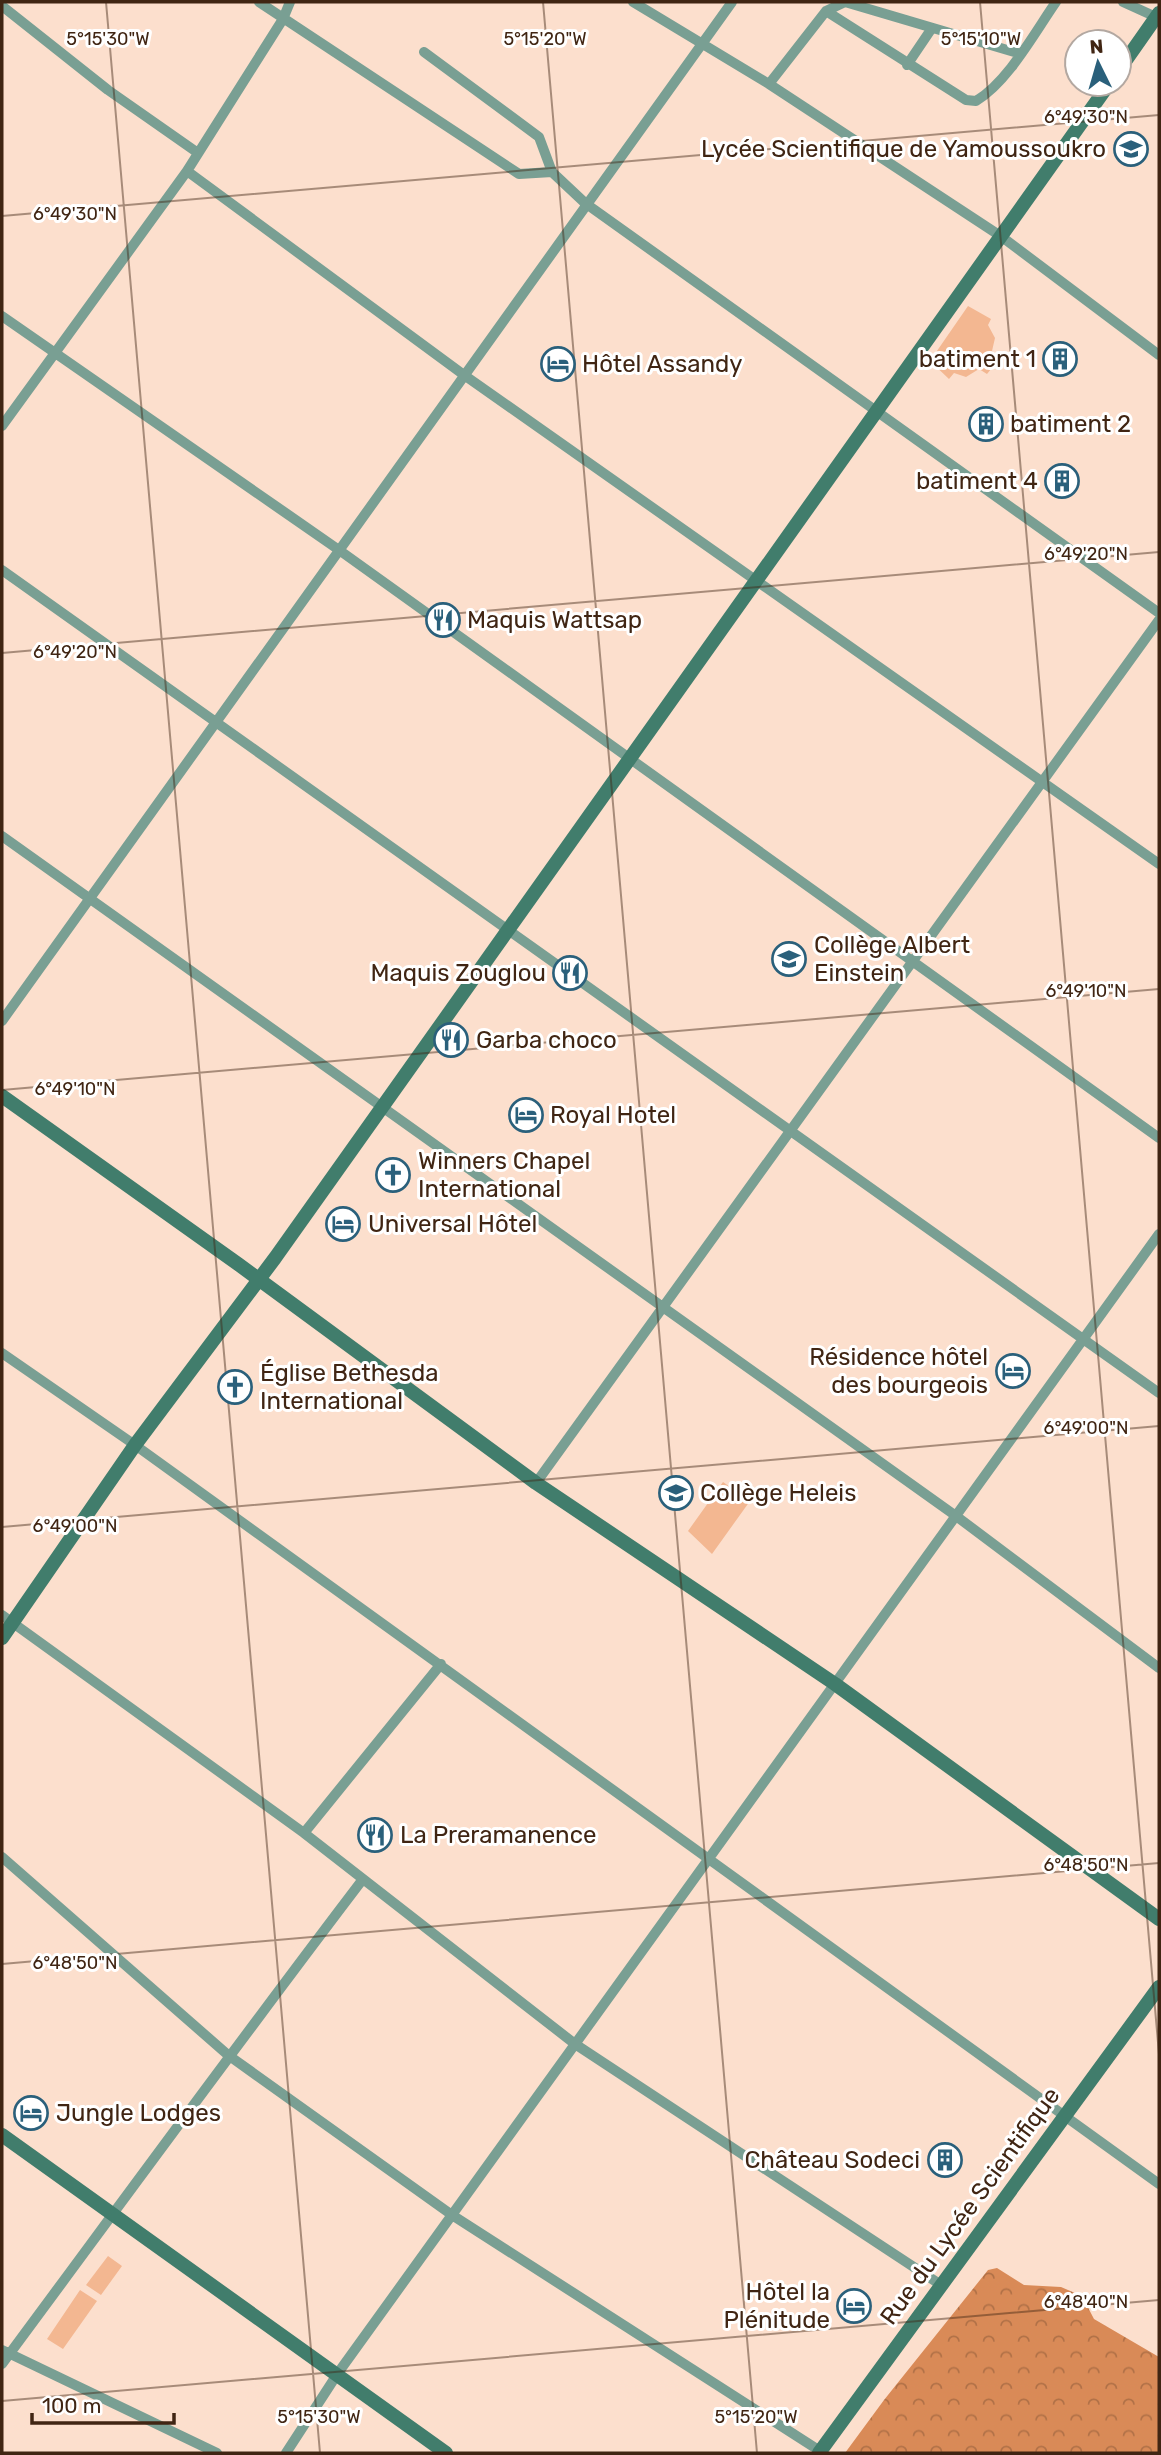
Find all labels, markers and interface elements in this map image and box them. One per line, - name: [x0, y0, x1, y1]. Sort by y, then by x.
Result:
- text: 5°15'30"W: [66, 28, 150, 50]
- text: 5°15'20"W: [503, 28, 587, 50]
- text: 5°15'10"W: [941, 28, 1021, 50]
- north arrow: [1063, 28, 1133, 98]
- text: N: [1089, 35, 1104, 59]
- text: 6°49'30"N: [1044, 106, 1128, 128]
- school or university icon: Lycée Scientifique de Yamoussoukro: [1112, 130, 1150, 168]
- place label: Lycée Scientifique de Yamoussoukro: [701, 135, 1106, 163]
- text: 6°49'30"N: [33, 203, 117, 225]
- building icon: batiment 1: [1041, 340, 1079, 378]
- hotel icon: Hôtel Assandy: [539, 345, 577, 383]
- place label: batiment 1: [919, 345, 1036, 373]
- place label: Hôtel Assandy: [582, 350, 743, 378]
- building icon: batiment 2: [967, 405, 1005, 443]
- place label: batiment 2: [1010, 410, 1131, 438]
- building icon: batiment 4: [1043, 462, 1081, 500]
- place label: batiment 4: [916, 467, 1038, 495]
- text: 6°49'20"N: [1044, 543, 1128, 565]
- restaurant icon: Maquis Wattsap: [424, 601, 462, 639]
- place label: Maquis Wattsap: [467, 606, 642, 634]
- text: 6°49'20"N: [33, 641, 117, 663]
- place label: Collège Albert Einstein: [814, 931, 970, 987]
- school or university icon: Collège Albert Einstein: [770, 940, 808, 978]
- restaurant icon: Maquis Zouglou: [551, 954, 589, 992]
- place label: Maquis Zouglou: [370, 959, 546, 987]
- text: 6°49'10"N: [1045, 980, 1127, 1002]
- restaurant icon: Garba choco: [432, 1021, 470, 1059]
- place label: Garba choco: [476, 1026, 617, 1054]
- text: 6°49'10"N: [34, 1078, 116, 1100]
- hotel icon: Royal Hotel: [507, 1096, 545, 1134]
- place label: Royal Hotel: [550, 1101, 676, 1129]
- place label: Winners Chapel International: [418, 1147, 590, 1203]
- church icon: Winners Chapel International: [374, 1156, 412, 1194]
- hotel icon: Universal Hôtel: [324, 1205, 362, 1243]
- place label: Universal Hôtel: [368, 1210, 537, 1238]
- place label: Résidence hôtel des bourgeois: [809, 1343, 988, 1399]
- hotel icon: Résidence hôtel des bourgeois: [994, 1352, 1032, 1390]
- place label: Église Bethesda International: [260, 1359, 439, 1415]
- church icon: Église Bethesda International: [216, 1368, 254, 1406]
- text: 6°49'00"N: [1044, 1417, 1128, 1439]
- school or university icon: Collège Heleis: [657, 1474, 695, 1512]
- place label: Collège Heleis: [700, 1479, 856, 1507]
- text: 6°49'00"N: [33, 1515, 117, 1537]
- restaurant icon: La Preramanence: [356, 1816, 394, 1854]
- place label: La Preramanence: [400, 1821, 596, 1849]
- text: 6°48'50"N: [1044, 1854, 1128, 1876]
- text: 6°48'50"N: [33, 1952, 117, 1974]
- street label: Rue du Lycée Scientifique: [874, 2082, 1066, 2330]
- hotel icon: Jungle Lodges: [12, 2094, 50, 2132]
- place label: Jungle Lodges: [56, 2099, 221, 2127]
- building icon: Château Sodeci: [926, 2141, 964, 2179]
- place label: Château Sodeci: [744, 2146, 920, 2174]
- place label: Hôtel la Plénitude: [723, 2278, 830, 2334]
- hotel icon: Hôtel la Plénitude: [835, 2287, 873, 2325]
- text: 6°48'40"N: [1044, 2291, 1128, 2313]
- scale bar: [32, 2382, 173, 2426]
- text: 100 m: [42, 2393, 101, 2418]
- text: 5°15'30"W: [277, 2406, 361, 2428]
- text: 5°15'20"W: [714, 2406, 798, 2428]

